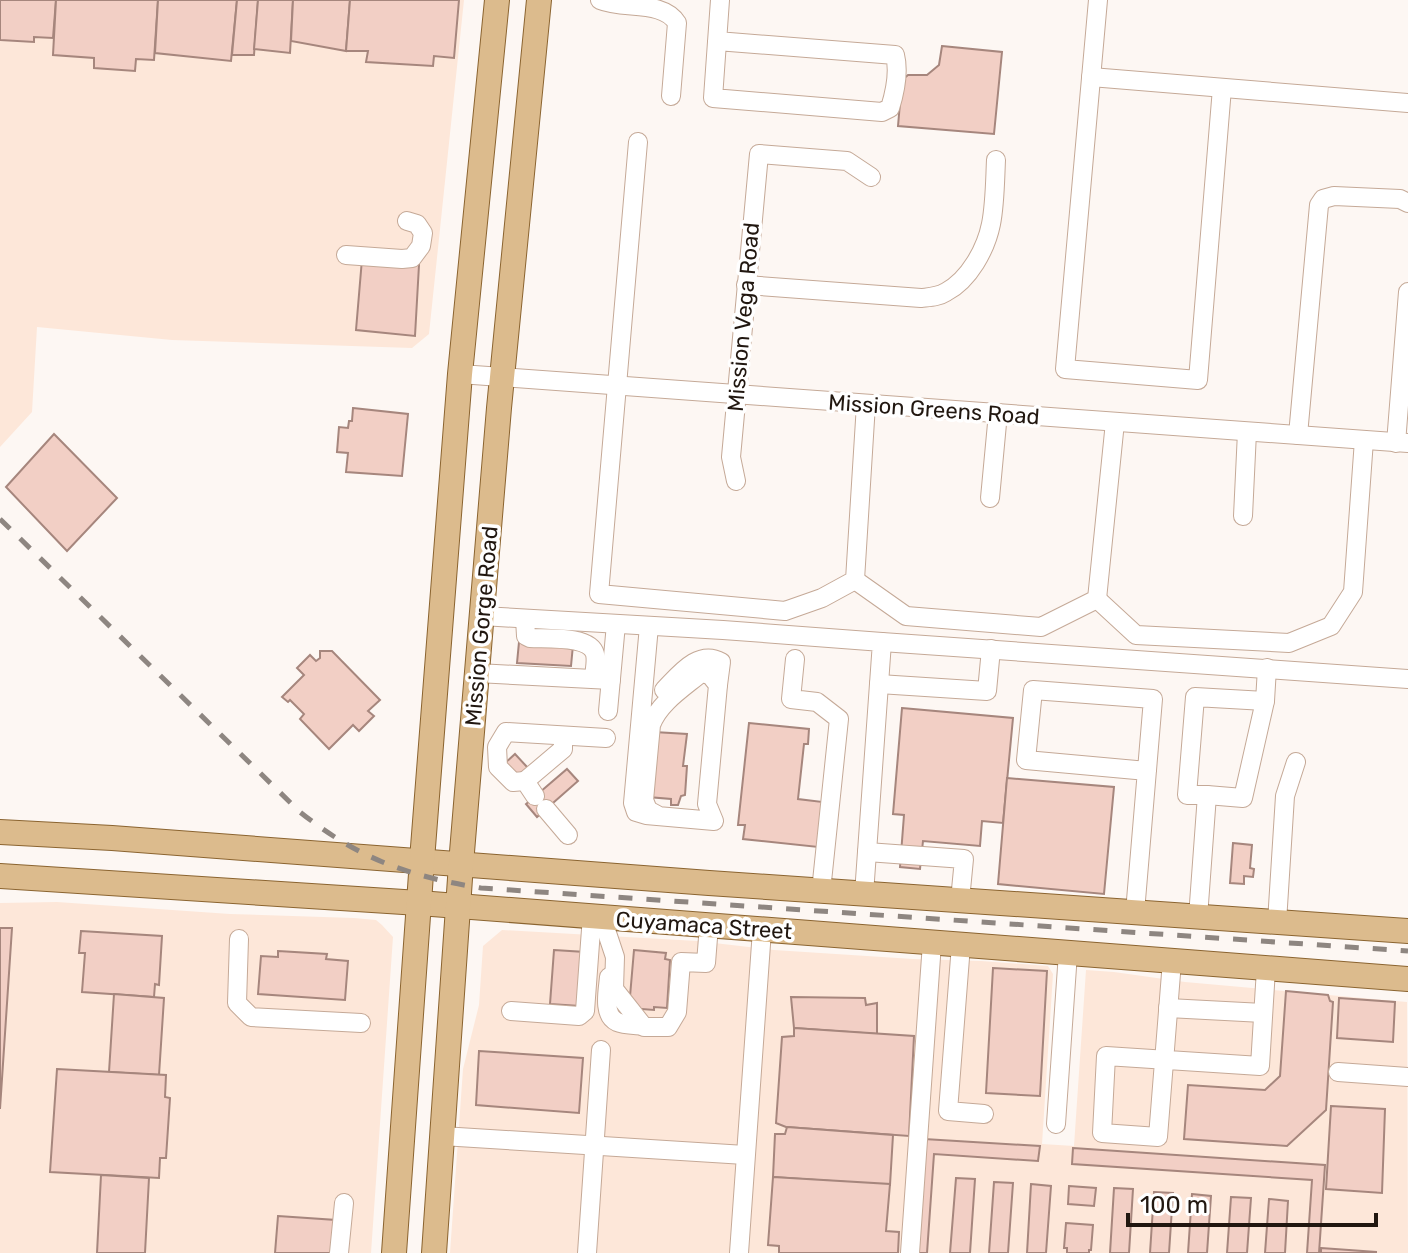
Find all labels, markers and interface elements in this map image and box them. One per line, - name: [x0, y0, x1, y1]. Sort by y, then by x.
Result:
- street label: Mission Vega Road: [722, 221, 765, 413]
- street label: Mission Greens Road: [827, 389, 1041, 430]
- street label: Mission Gorge Road: [459, 525, 504, 727]
- street label: Cuyamaca Street: [615, 906, 793, 945]
- scale bar: [1128, 1177, 1376, 1227]
- text: 100 m: [1140, 1191, 1208, 1219]

